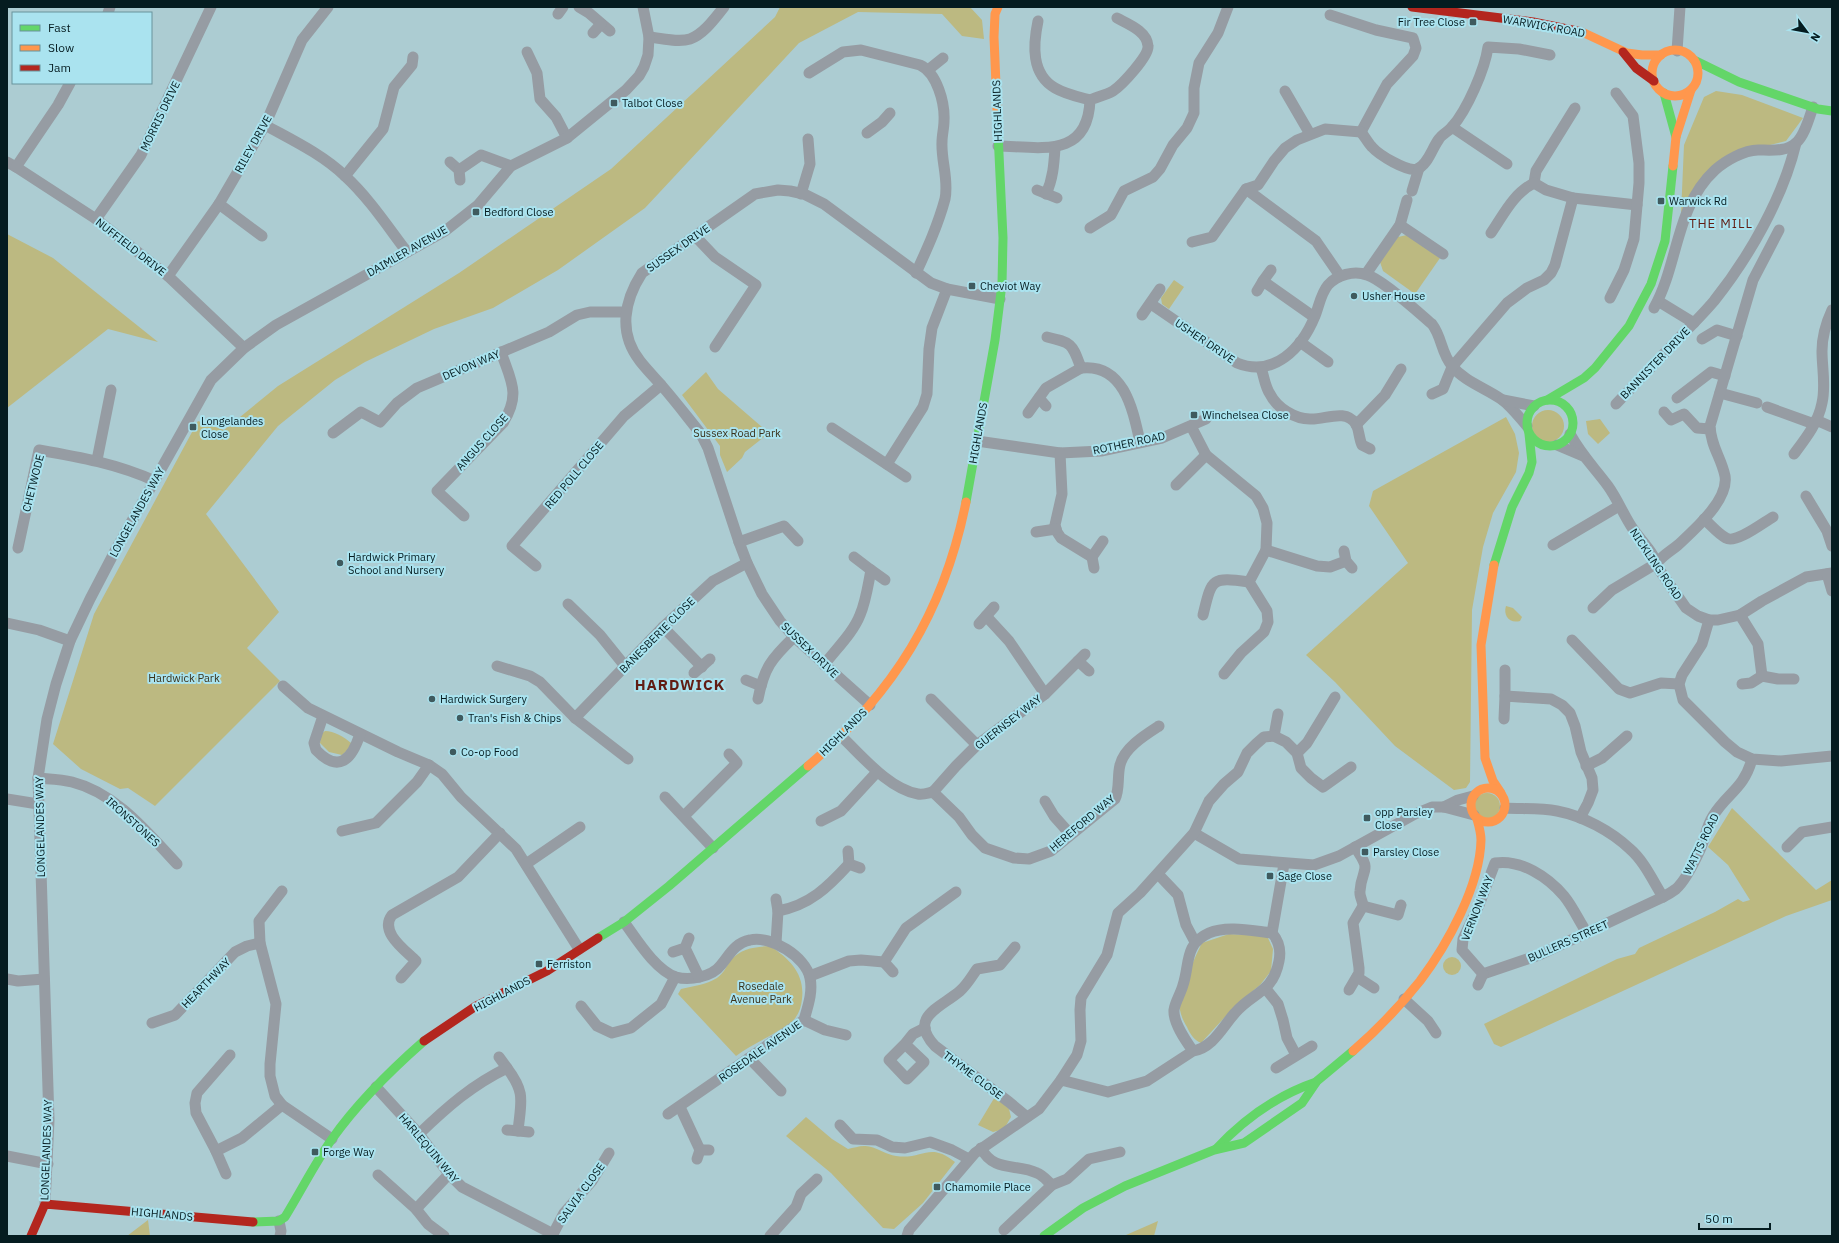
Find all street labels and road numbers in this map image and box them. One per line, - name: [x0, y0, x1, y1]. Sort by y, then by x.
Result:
- street label: WARWICK ROAD: [1502, 12, 1586, 40]
- street label: MORRIS DRIVE: [137, 79, 183, 153]
- street label: HIGHLANDS: [989, 80, 1005, 142]
- street label: RILEY DRIVE: [231, 113, 275, 175]
- street label: NUFFIELD DRIVE: [93, 215, 169, 279]
- street label: SUSSEX DRIVE: [644, 221, 712, 275]
- street label: DAIMLER AVENUE: [364, 222, 450, 280]
- street label: USHER DRIVE: [1172, 316, 1238, 366]
- street label: BANNISTER DRIVE: [1617, 324, 1693, 402]
- street label: DEVON WAY: [440, 346, 502, 383]
- street label: HIGHLANDS: [966, 401, 990, 465]
- street label: ANGUS CLOSE: [453, 411, 511, 473]
- street label: ROTHER ROAD: [1092, 429, 1166, 457]
- street label: RED POLL CLOSE: [542, 438, 606, 512]
- street label: CHETWODE: [19, 453, 47, 513]
- street label: LONGELANDES WAY: [106, 464, 168, 560]
- street label: NICKLING ROAD: [1627, 526, 1685, 602]
- street label: BANESBERIE CLOSE: [616, 594, 698, 676]
- street label: SUSSEX DRIVE: [778, 619, 842, 681]
- street label: GUERNSEY WAY: [972, 691, 1045, 752]
- street label: HIGHLANDS: [816, 705, 870, 759]
- street label: LONGELANDES WAY: [32, 776, 48, 878]
- street label: HEREFORD WAY: [1046, 791, 1118, 854]
- street label: IRONSTONES: [103, 794, 163, 850]
- street label: WATTS ROAD: [1680, 811, 1722, 877]
- street label: VERNON WAY: [1458, 873, 1496, 943]
- street label: BULLERS STREET: [1525, 917, 1611, 965]
- street label: HEARTHWAY: [178, 954, 234, 1011]
- street label: HIGHLANDS: [471, 973, 533, 1015]
- street label: ROSEDALE AVENUE: [716, 1017, 804, 1085]
- street label: THYME CLOSE: [940, 1048, 1006, 1102]
- street label: LONGELANDES WAY: [37, 1099, 55, 1201]
- street label: HARLEQUIN WAY: [396, 1110, 462, 1186]
- street label: SALVIA CLOSE: [554, 1160, 608, 1226]
- street label: HIGHLANDS: [131, 1204, 193, 1224]

